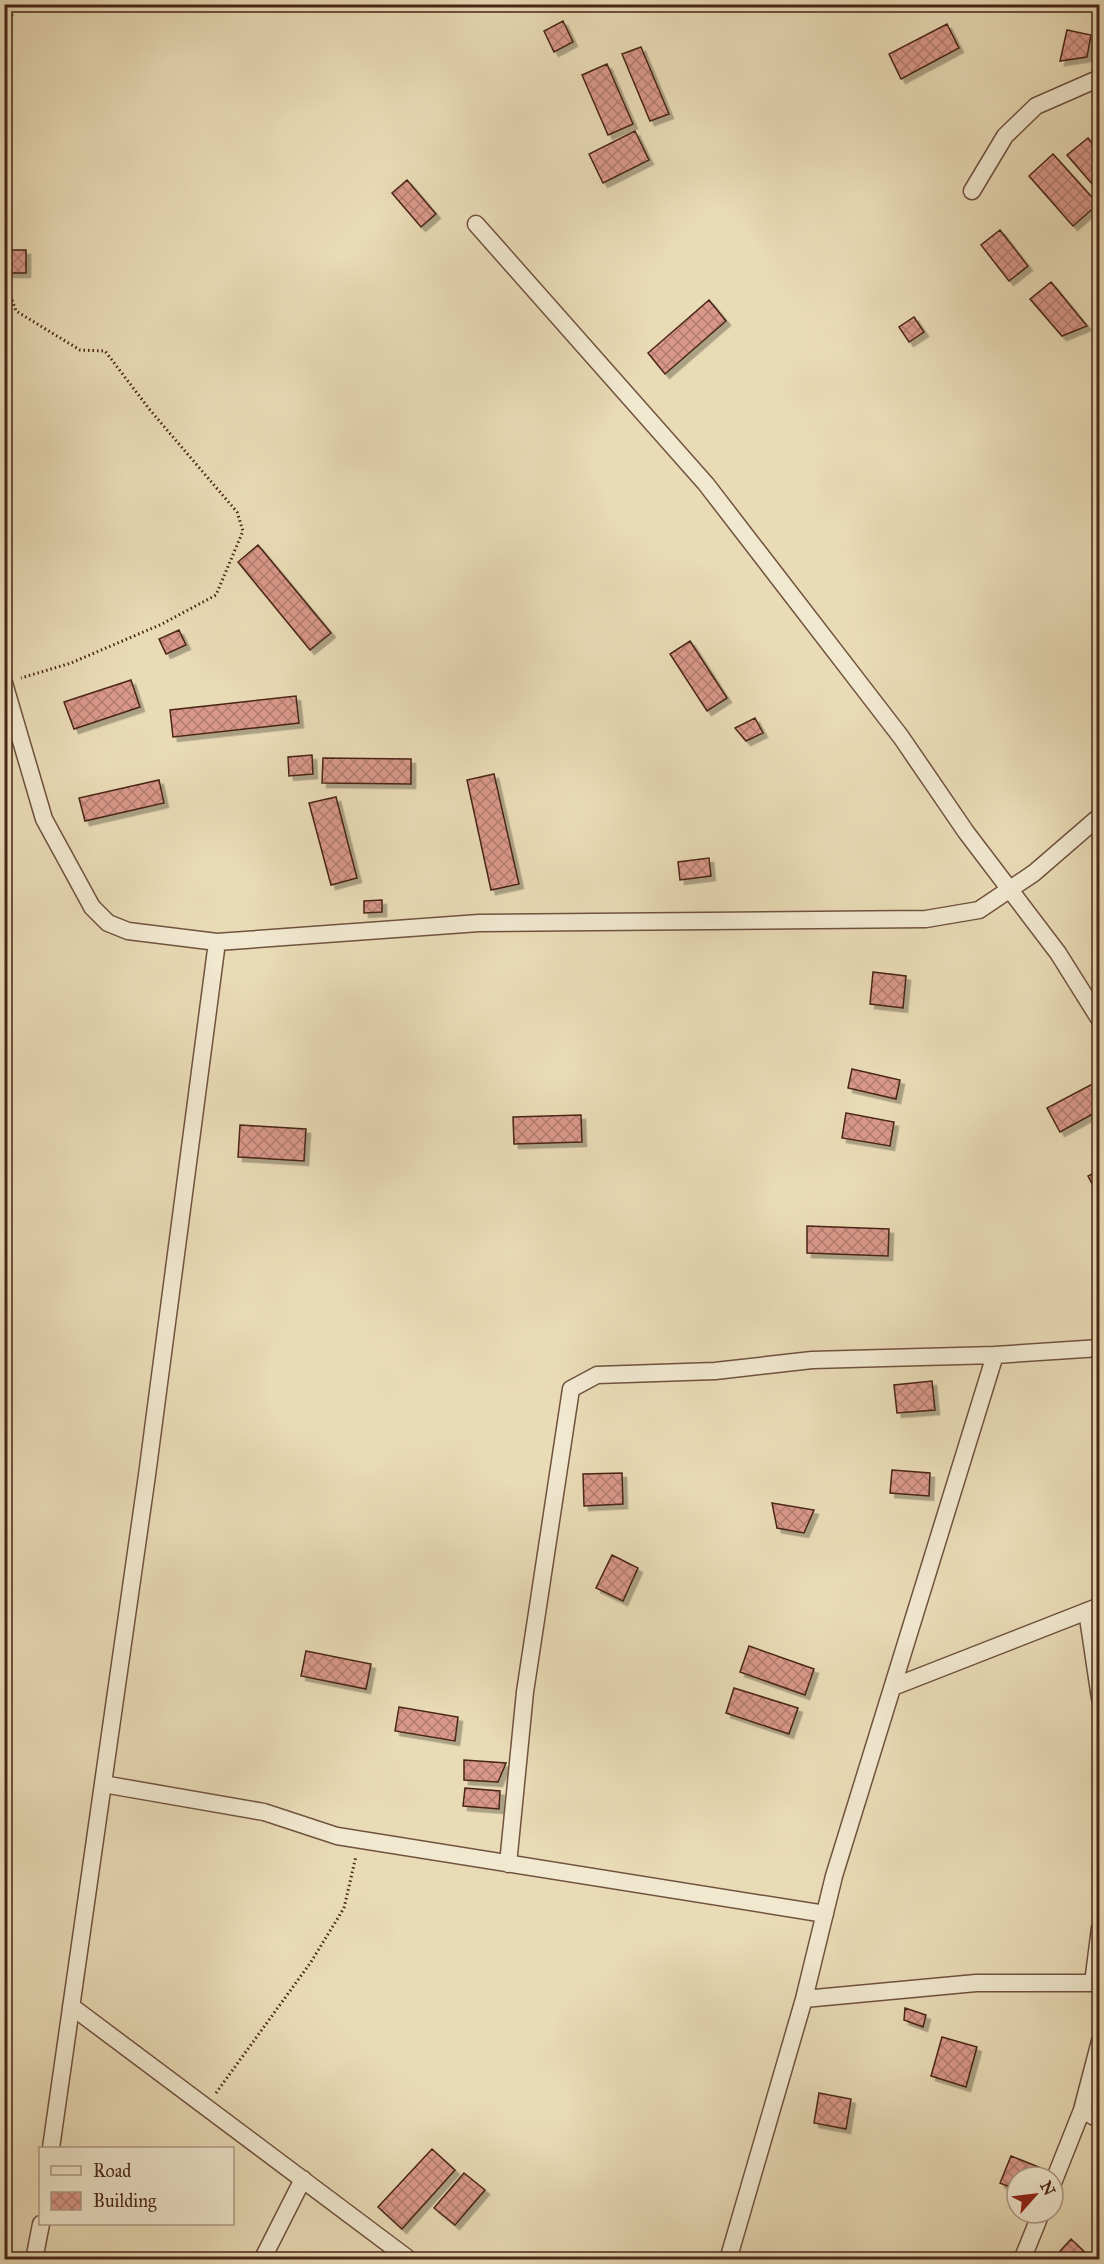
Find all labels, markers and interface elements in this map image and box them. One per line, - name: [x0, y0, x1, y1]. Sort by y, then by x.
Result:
- legend: [39, 2147, 234, 2225]
- text: Road: [93, 2160, 131, 2182]
- north arrow: [1005, 2165, 1065, 2225]
- text: N: [1036, 2178, 1060, 2199]
- text: Building: [93, 2190, 157, 2213]

